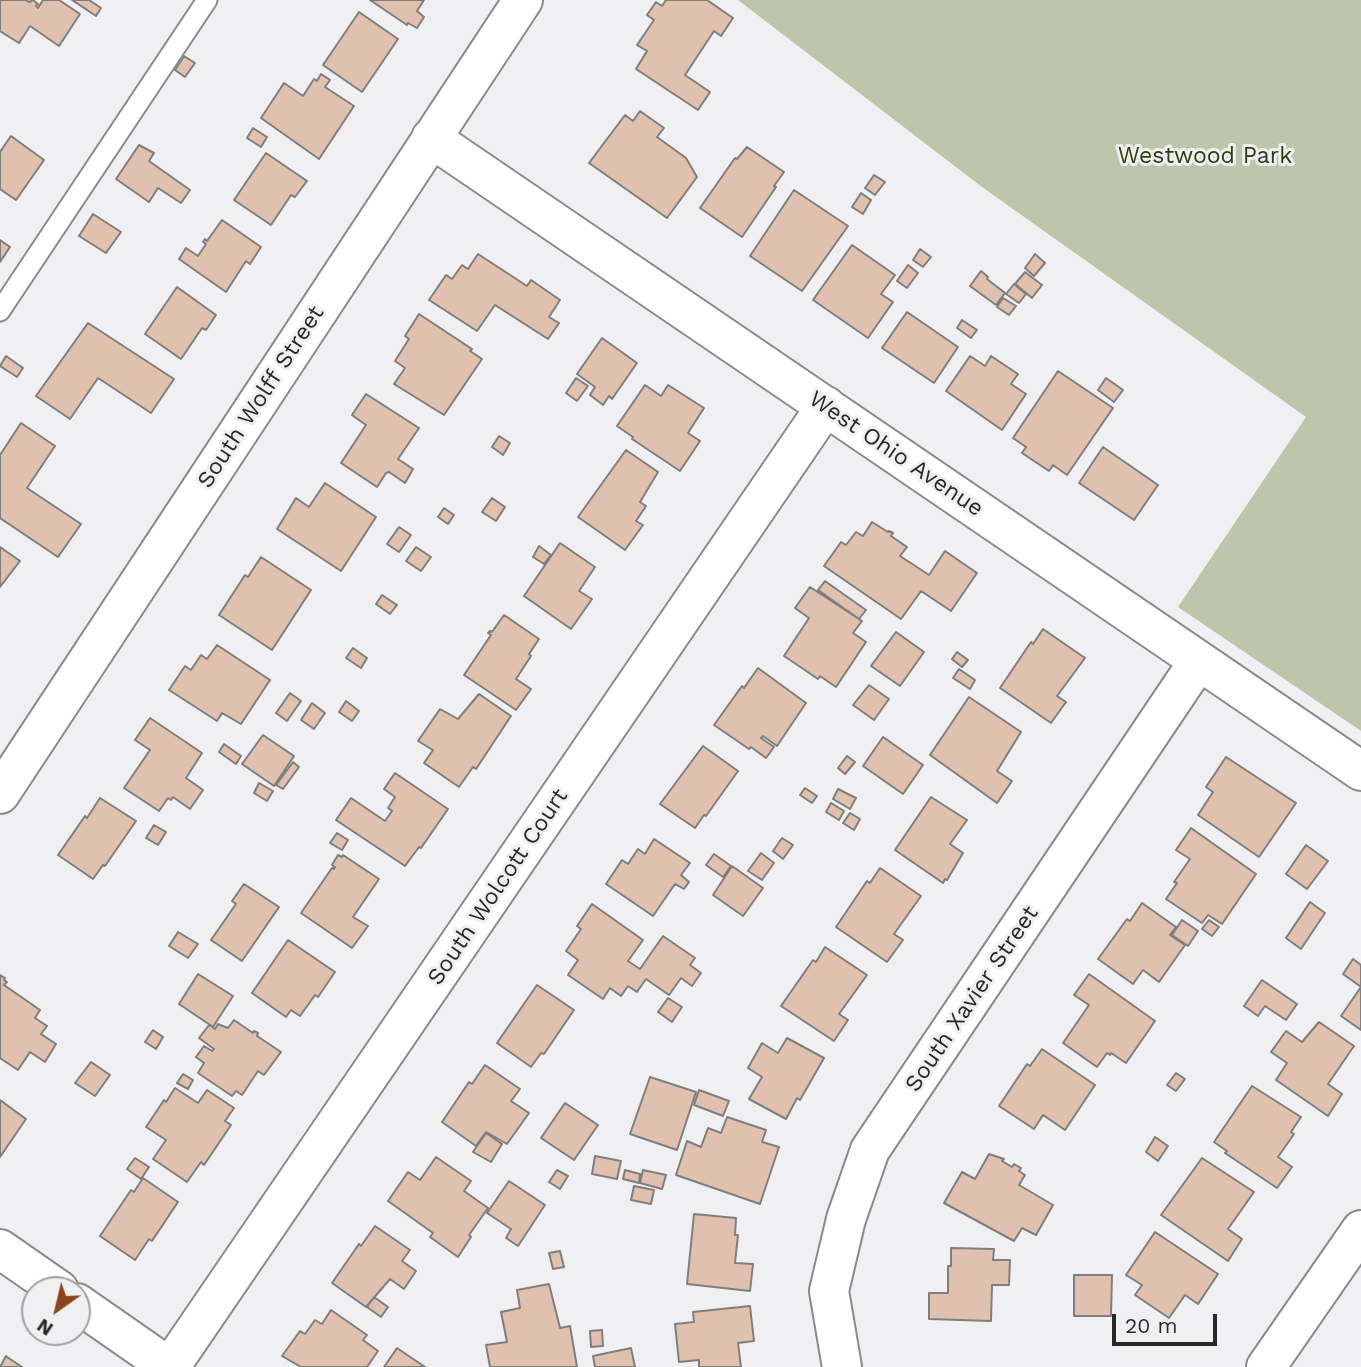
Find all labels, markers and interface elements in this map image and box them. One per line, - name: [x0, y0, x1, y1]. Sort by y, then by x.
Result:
- park label: Westwood Park: [1118, 142, 1292, 170]
- street label: South Wolff Street: [192, 301, 330, 493]
- street label: West Ohio Avenue: [803, 385, 989, 523]
- street label: South Wolcott Court: [422, 784, 574, 990]
- street label: South Xavier Street: [899, 901, 1045, 1097]
- north arrow: [21, 1276, 91, 1346]
- scale bar: [1116, 1300, 1221, 1344]
- text: 20 m: [1125, 1313, 1177, 1338]
- text: N: [33, 1314, 57, 1341]

